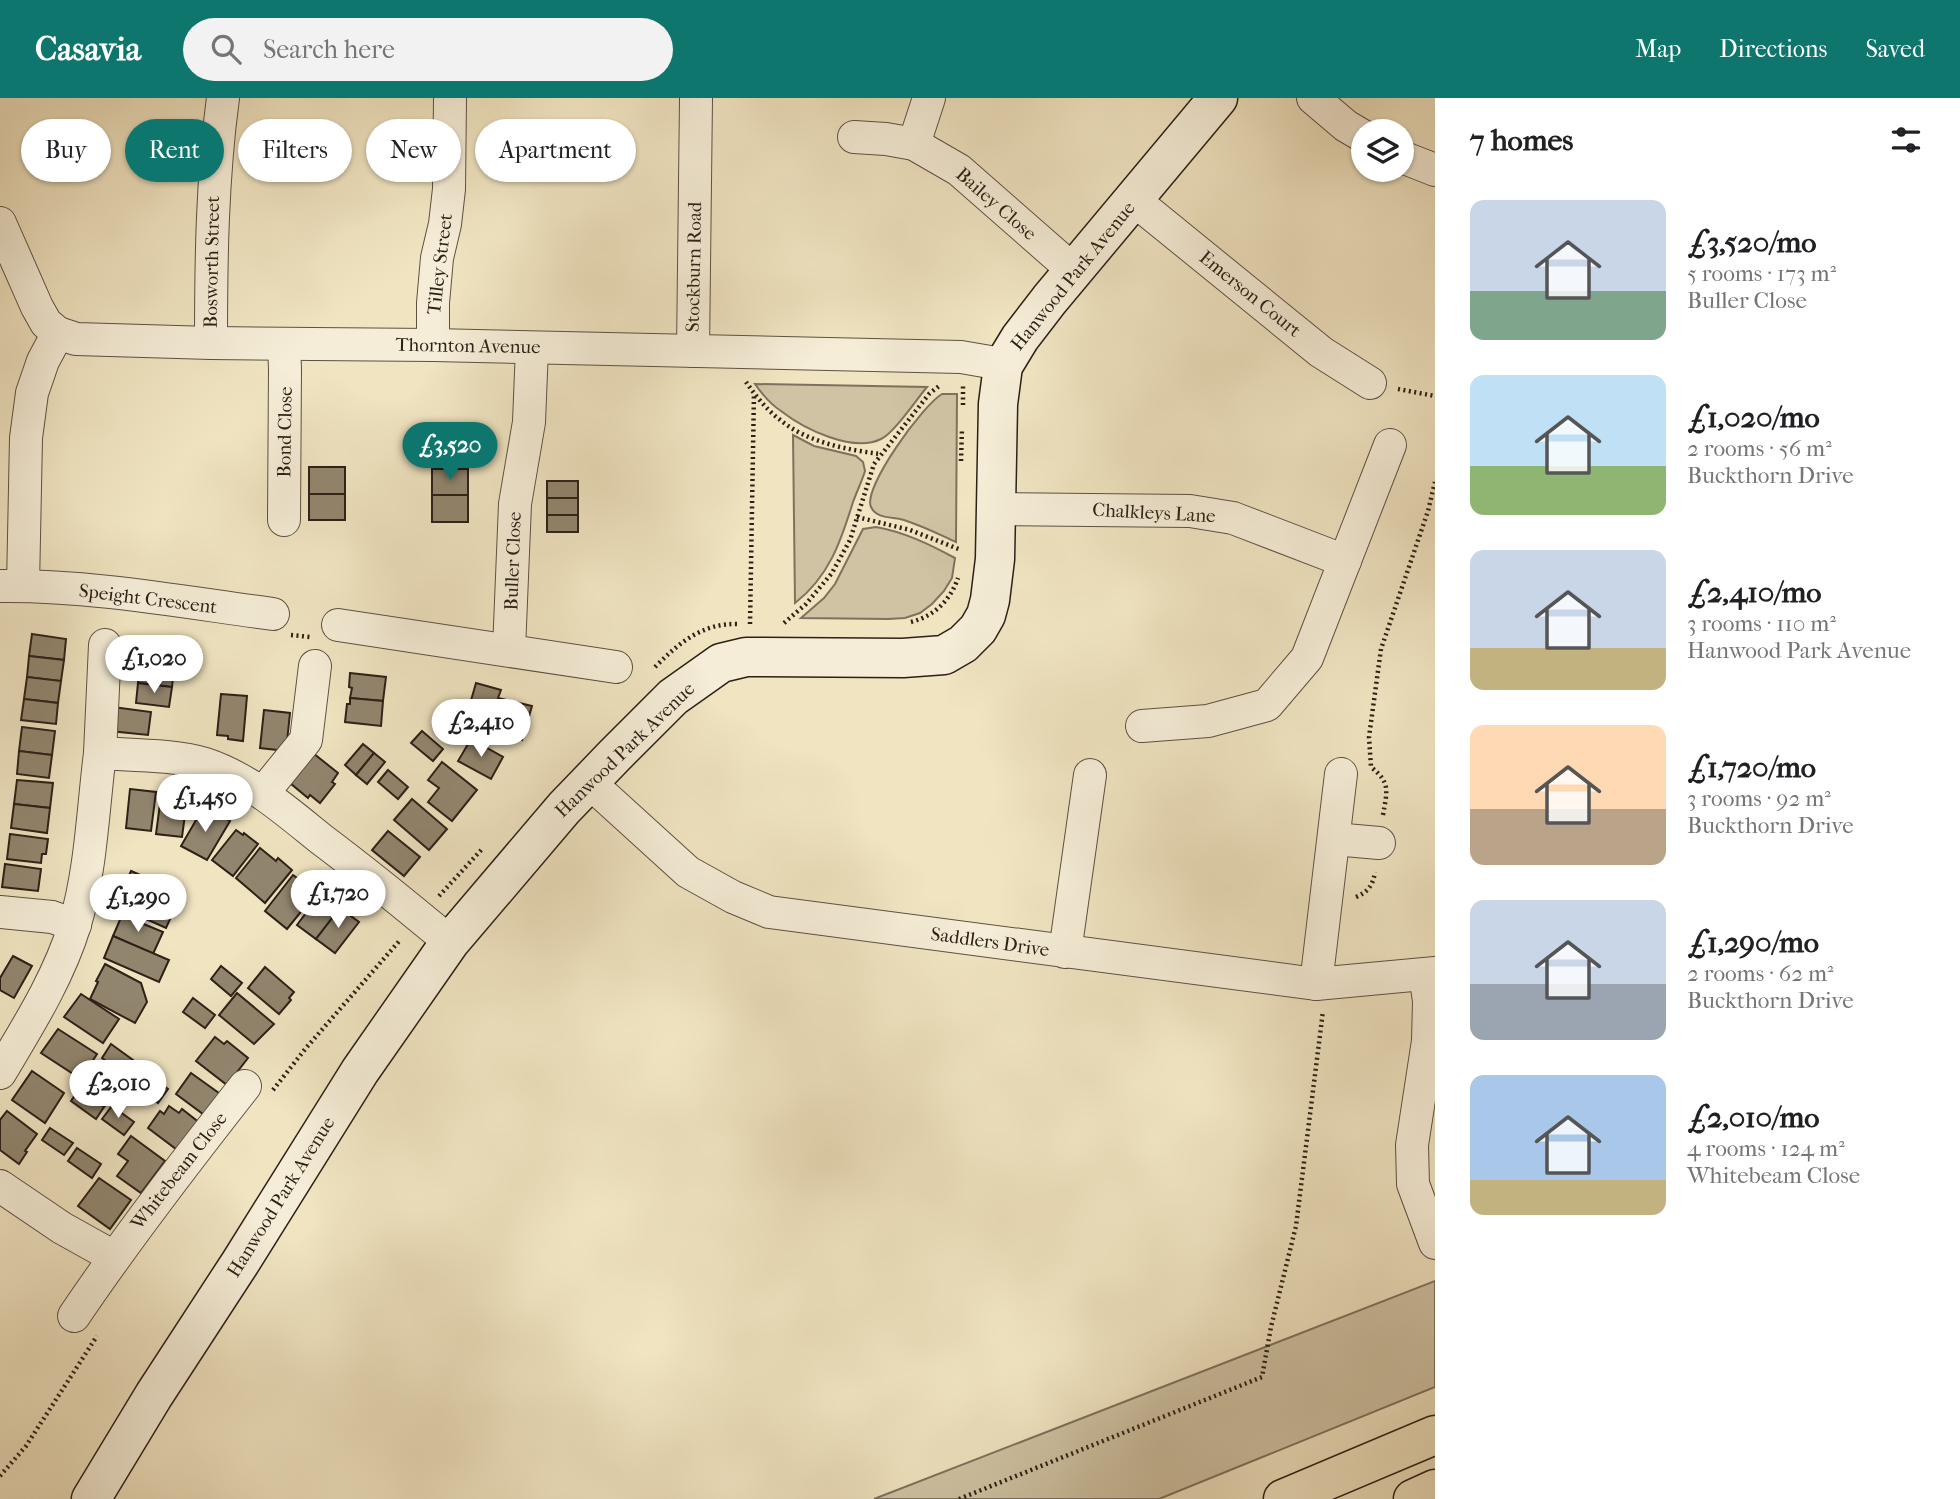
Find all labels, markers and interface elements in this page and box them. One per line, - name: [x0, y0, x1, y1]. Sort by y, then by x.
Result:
- search box: [183, 18, 673, 81]
- text: Casavia: [35, 30, 141, 69]
- icon: search: [207, 30, 245, 68]
- text: Search here: [263, 34, 395, 65]
- text: Map: [1635, 35, 1681, 63]
- text: Directions: [1719, 35, 1827, 63]
- text: Saved: [1865, 35, 1925, 63]
- chip: Buy: [21, 119, 111, 182]
- chip: Rent: [125, 119, 224, 182]
- chip: Filters: [238, 119, 352, 182]
- chip: New: [366, 119, 461, 182]
- chip: Apartment: [475, 119, 636, 182]
- map controls: [1351, 119, 1414, 182]
- button: layers: [1351, 119, 1414, 182]
- icon: filters: [1887, 121, 1925, 159]
- text: 7 homes: [1470, 123, 1573, 158]
- street label: Bailey Close: [951, 163, 1041, 245]
- street label: Bosworth Street: [200, 196, 224, 328]
- street label: Hanwood Park Avenue: [1006, 197, 1140, 355]
- street label: Stockburn Road: [682, 201, 706, 332]
- street label: Tilley Street: [423, 212, 457, 316]
- text: £3,520/mo: [1687, 225, 1817, 260]
- icon: home: [1526, 228, 1610, 312]
- street label: Emerson Court: [1195, 246, 1305, 342]
- text: 5 rooms · 173 m²: [1687, 260, 1836, 287]
- text: Buller Close: [1687, 287, 1807, 314]
- street label: Thornton Avenue: [395, 334, 541, 358]
- street label: Bond Close: [273, 386, 297, 478]
- text: £1,020/mo: [1687, 400, 1820, 435]
- icon: home: [1526, 403, 1610, 487]
- pin: £3,520: [393, 422, 507, 482]
- text: £3,520: [418, 431, 482, 458]
- text: 2 rooms · 56 m²: [1687, 435, 1832, 462]
- text: Buckthorn Drive: [1687, 462, 1854, 489]
- street label: Chalkleys Lane: [1092, 499, 1216, 527]
- street label: Buller Close: [500, 511, 526, 611]
- text: £2,410/mo: [1687, 575, 1822, 610]
- icon: home: [1526, 578, 1610, 662]
- street label: Speight Crescent: [78, 580, 219, 618]
- text: 3 rooms · 110 m²: [1687, 610, 1836, 637]
- pin: £1,020: [97, 636, 211, 695]
- text: Hanwood Park Avenue: [1687, 637, 1911, 664]
- text: £1,020: [121, 644, 187, 671]
- street label: Hanwood Park Avenue: [551, 678, 699, 822]
- pin: £2,410: [424, 700, 538, 759]
- text: £2,410: [448, 708, 514, 735]
- text: £1,720/mo: [1687, 750, 1816, 785]
- icon: home: [1526, 753, 1610, 837]
- pin: £1,450: [148, 774, 262, 834]
- text: £1,450: [173, 783, 237, 810]
- text: 3 rooms · 92 m²: [1687, 785, 1831, 812]
- text: Buckthorn Drive: [1687, 812, 1854, 839]
- pin: £1,720: [281, 870, 395, 930]
- pin: £1,290: [81, 874, 195, 934]
- text: £1,720: [307, 879, 369, 906]
- text: £1,290: [106, 883, 170, 910]
- street label: Saddlers Drive: [929, 923, 1051, 961]
- text: £1,290/mo: [1687, 925, 1819, 960]
- icon: home: [1526, 928, 1610, 1012]
- text: 2 rooms · 62 m²: [1687, 960, 1834, 987]
- text: Buckthorn Drive: [1687, 987, 1854, 1014]
- pin: £2,010: [61, 1060, 175, 1120]
- text: £2,010: [85, 1069, 151, 1096]
- text: £2,010/mo: [1687, 1100, 1819, 1135]
- icon: home: [1526, 1103, 1610, 1187]
- street label: Whitebeam Close: [126, 1108, 232, 1235]
- street label: Hanwood Park Avenue: [223, 1113, 339, 1281]
- text: 4 rooms · 124 m²: [1687, 1135, 1845, 1162]
- text: Whitebeam Close: [1687, 1162, 1860, 1189]

